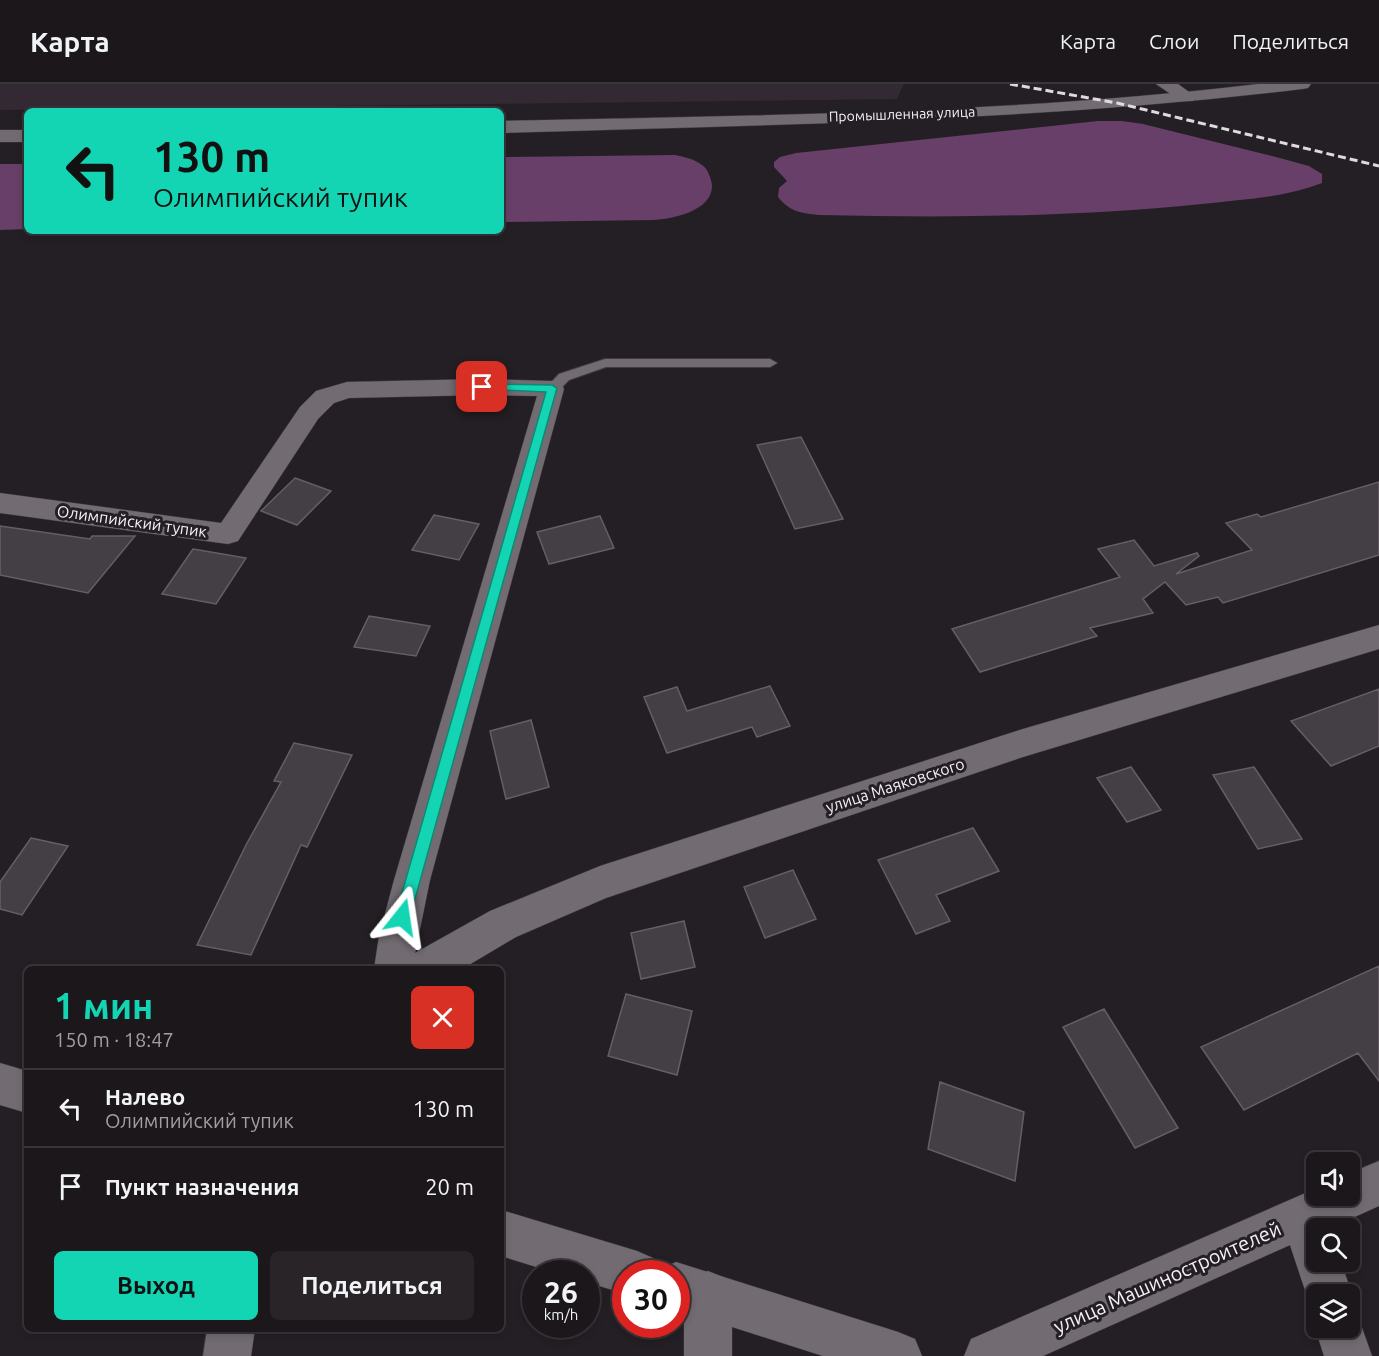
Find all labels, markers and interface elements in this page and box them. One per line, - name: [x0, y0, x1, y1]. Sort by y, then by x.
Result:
- text: Карта: [30, 26, 110, 57]
- text: Карта: [1060, 29, 1116, 53]
- text: Слои: [1149, 29, 1199, 53]
- text: Поделиться: [1232, 29, 1349, 53]
- street label: Промышленная улица: [829, 103, 975, 125]
- icon: left: [54, 132, 132, 210]
- text: 130 m: [153, 133, 270, 180]
- text: Олимпийский тупик: [153, 182, 408, 212]
- pin: [456, 361, 507, 412]
- icon: arrive: [465, 370, 498, 403]
- street label: Олимпийский тупик: [56, 502, 208, 540]
- street label: улица Маяковского: [823, 754, 967, 816]
- position arrow: [370, 885, 434, 949]
- text: 1 мин: [54, 985, 153, 1026]
- button: close: [411, 986, 474, 1049]
- text: 150 m · 18:47: [54, 1028, 174, 1051]
- text: Налево: [105, 1084, 185, 1109]
- icon: left: [54, 1092, 87, 1125]
- text: 130 m: [413, 1096, 474, 1121]
- text: Олимпийский тупик: [105, 1109, 294, 1132]
- map controls: [1306, 1152, 1360, 1338]
- button: sound: [1306, 1152, 1360, 1206]
- icon: arrive: [54, 1170, 87, 1203]
- text: Пункт назначения: [105, 1174, 299, 1199]
- text: 20 m: [425, 1174, 474, 1199]
- street label: улица Машиностроителей: [1050, 1216, 1284, 1338]
- button: search: [1306, 1218, 1360, 1272]
- button: Выход: [54, 1251, 258, 1320]
- button: Поделиться: [270, 1251, 474, 1320]
- speed limit sign: 30: [612, 1260, 690, 1338]
- text: 26: [544, 1275, 578, 1309]
- button: layers: [1306, 1284, 1360, 1338]
- text: km/h: [544, 1306, 578, 1323]

